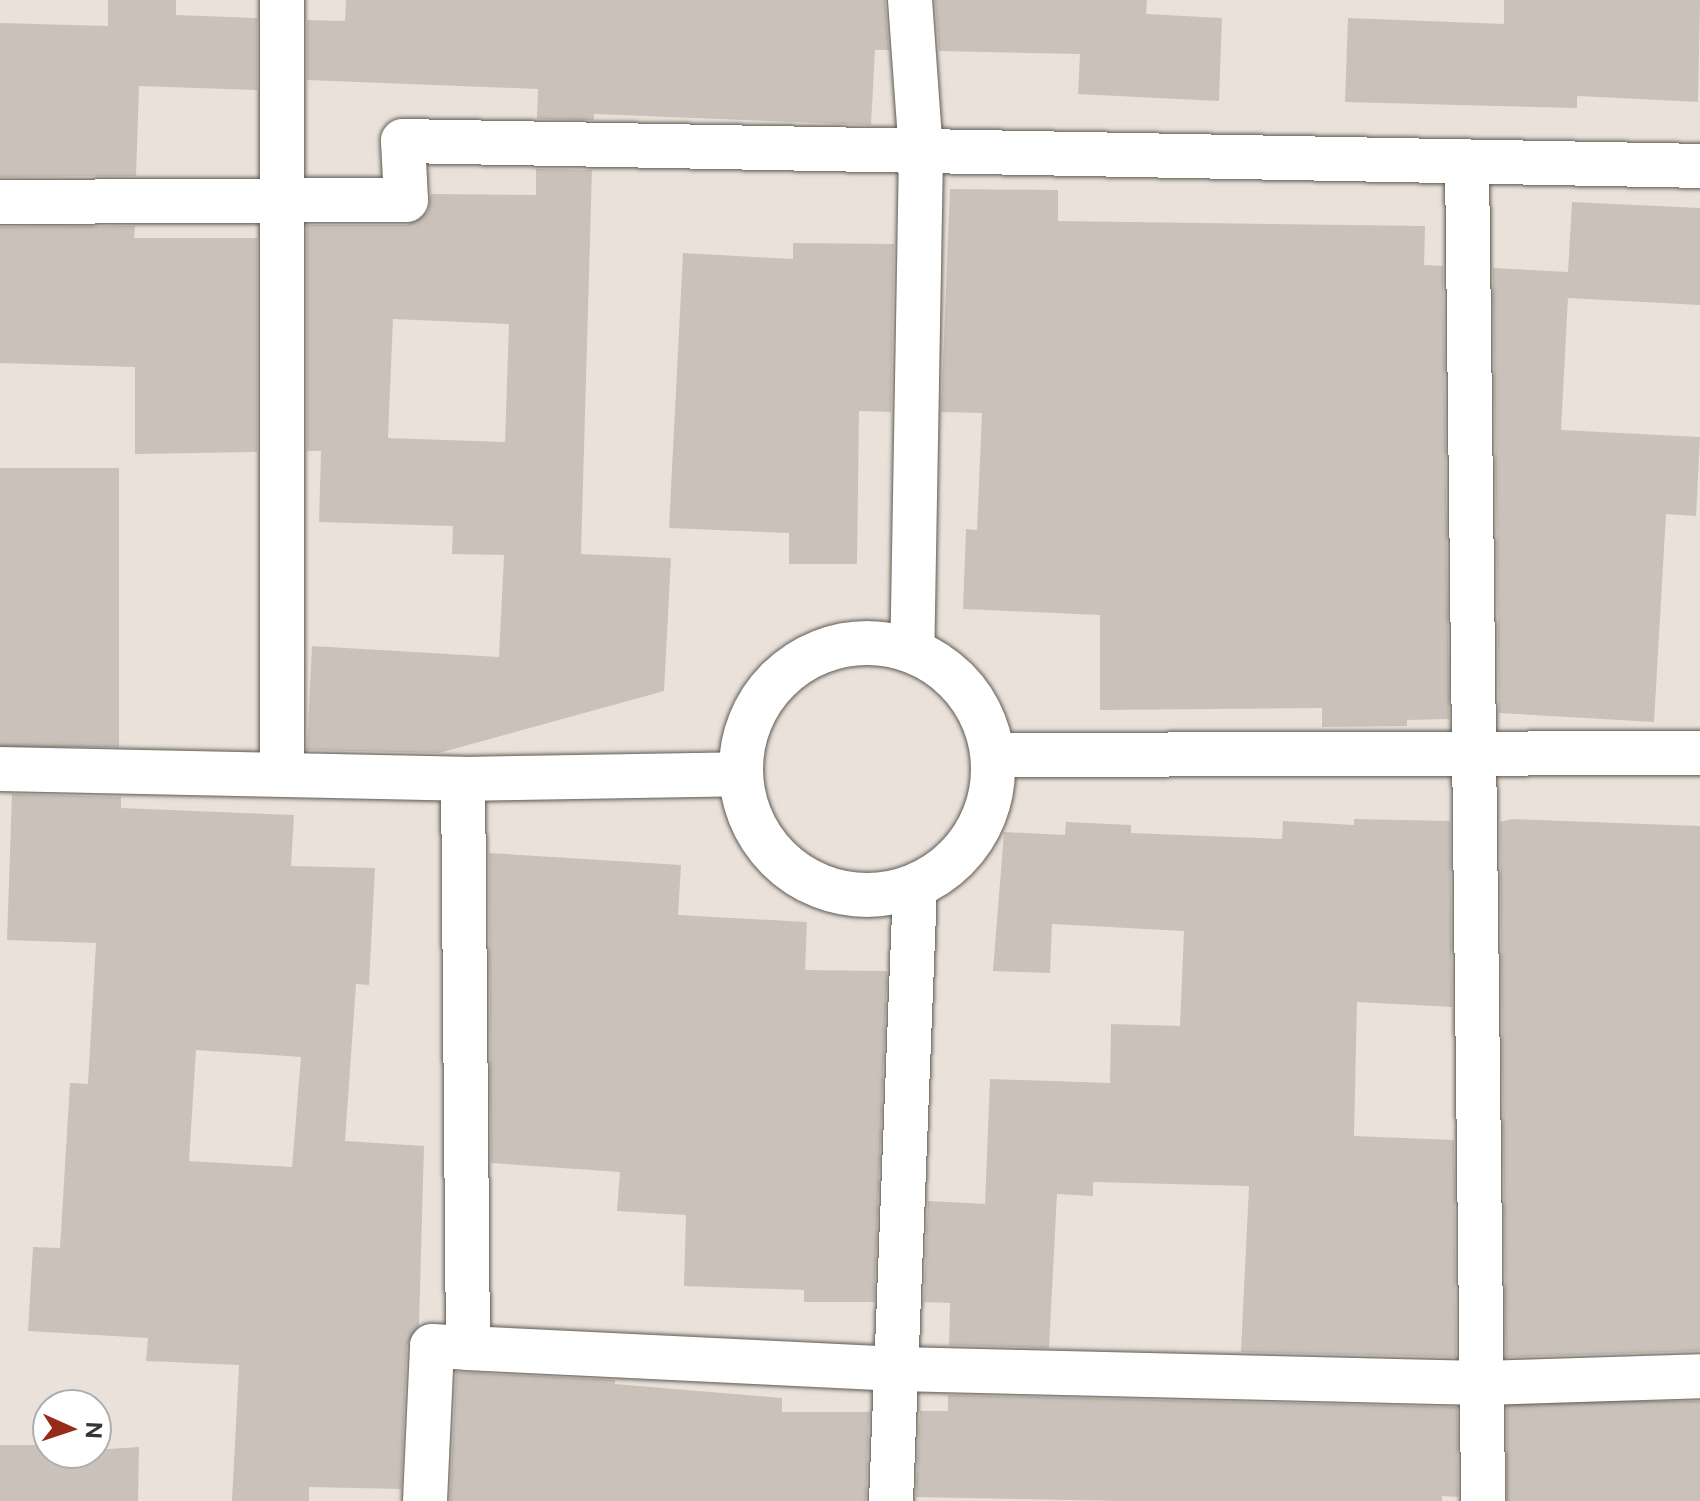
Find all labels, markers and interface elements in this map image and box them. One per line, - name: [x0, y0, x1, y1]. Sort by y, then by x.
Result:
- north arrow: [32, 1389, 112, 1469]
- text: N: [81, 1421, 107, 1439]

